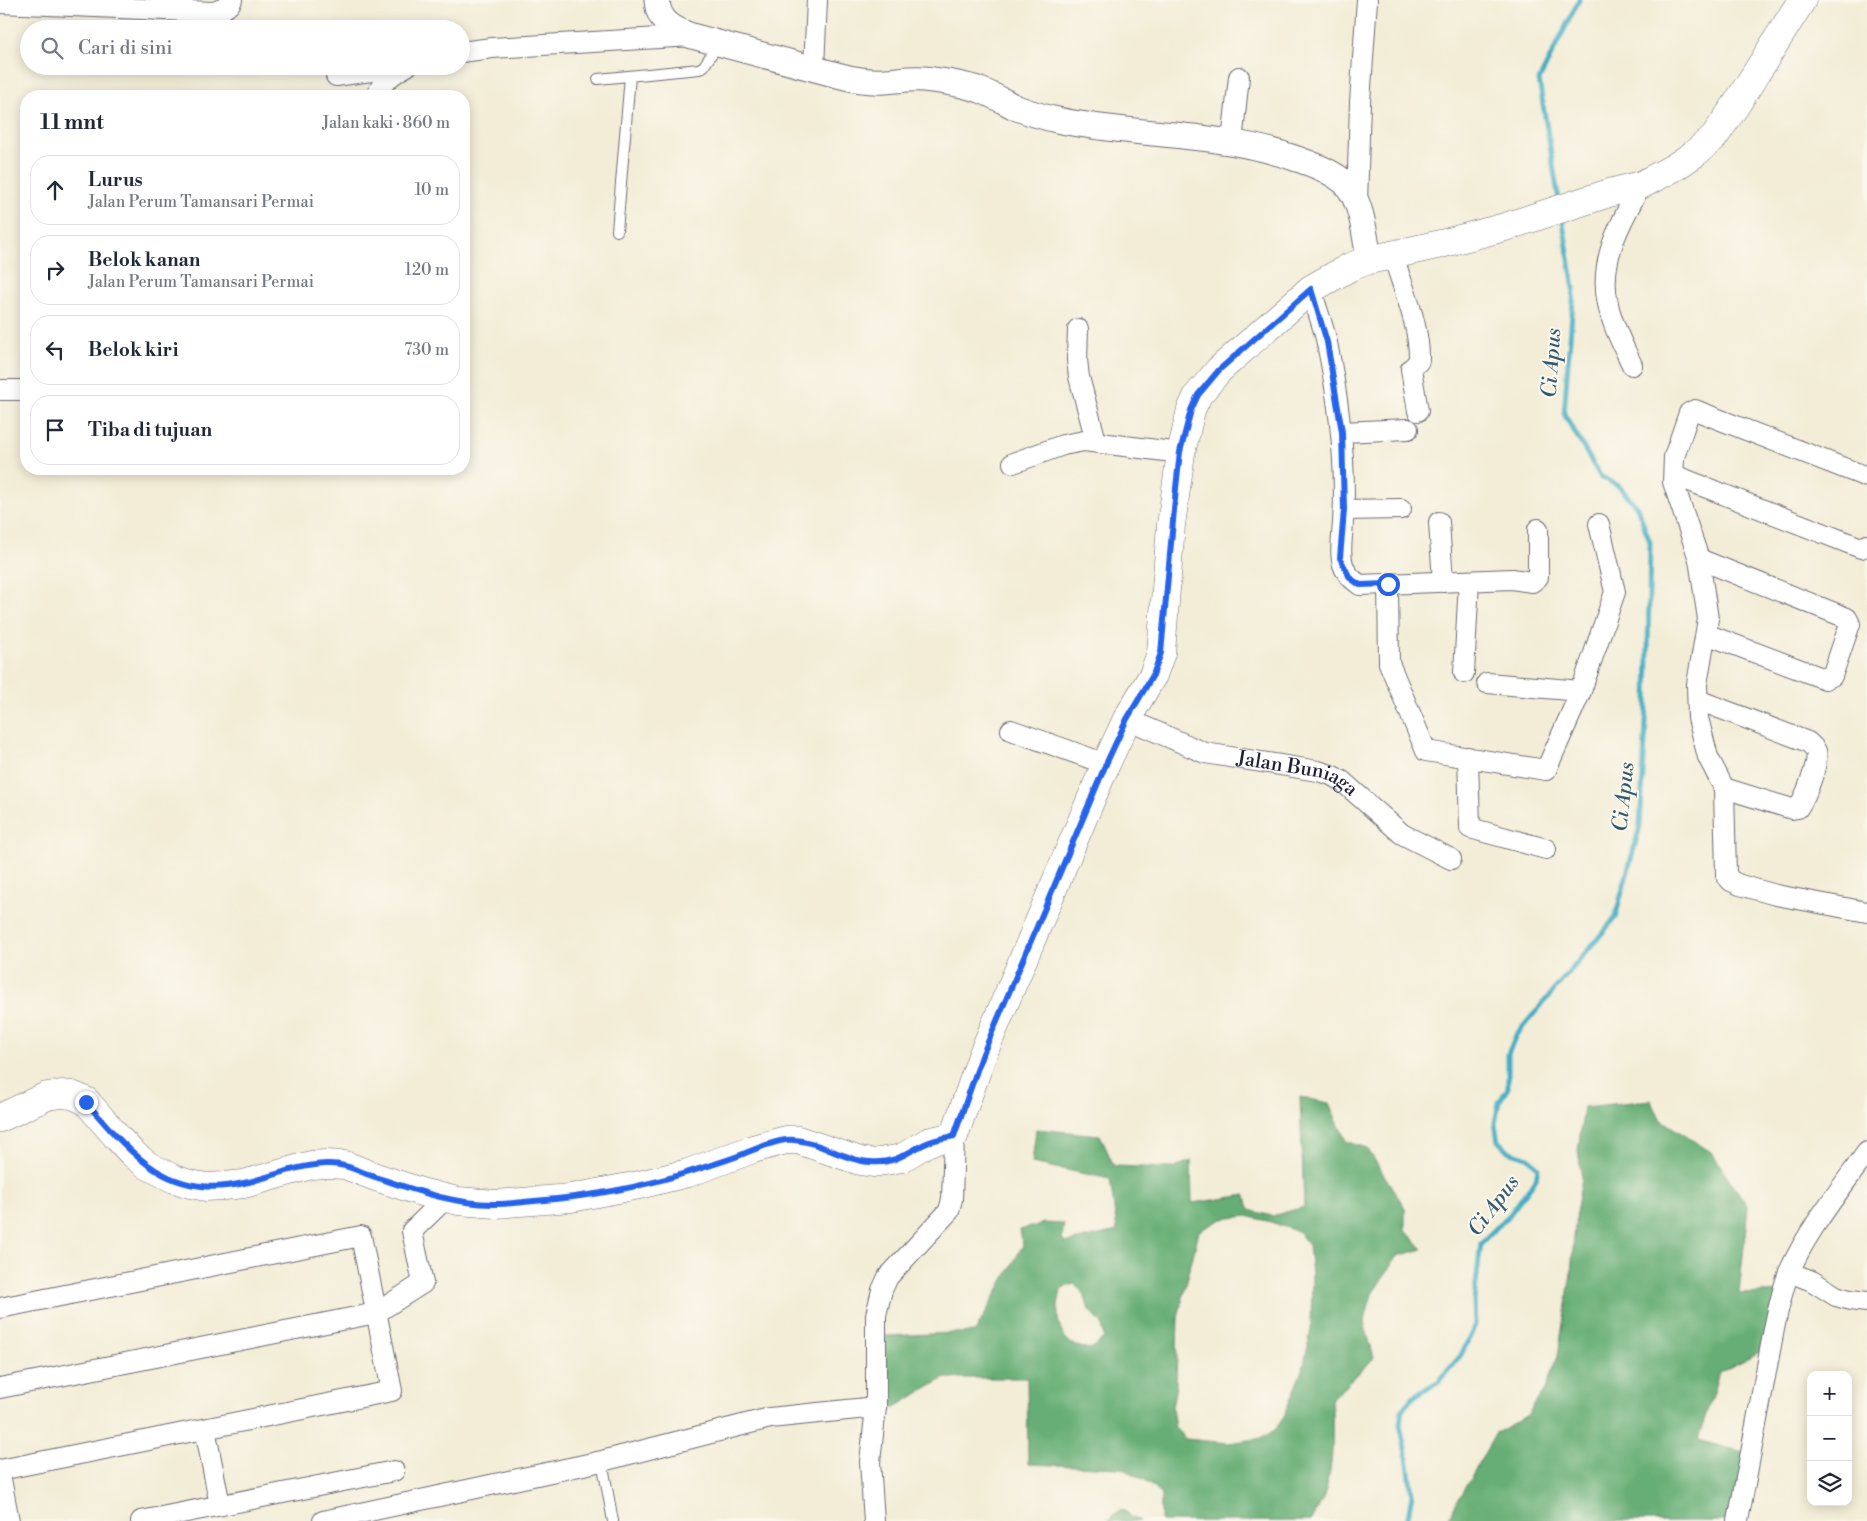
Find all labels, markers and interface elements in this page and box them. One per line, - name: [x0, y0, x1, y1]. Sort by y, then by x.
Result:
- search box: [20, 20, 470, 75]
- icon: search: [38, 34, 66, 62]
- text: Cari di sini: [78, 36, 173, 60]
- text: 11 mnt: [40, 110, 104, 136]
- text: Jalan kaki · 860 m: [322, 113, 450, 133]
- text: Lurus: [88, 168, 143, 192]
- icon: ahead: [41, 176, 69, 204]
- text: 10 m: [415, 180, 449, 200]
- text: Jalan Perum Tamansari Permai: [88, 192, 314, 212]
- text: Belok kanan: [88, 248, 201, 272]
- icon: right: [41, 256, 69, 284]
- text: 120 m: [405, 260, 449, 280]
- text: Jalan Perum Tamansari Permai: [88, 272, 314, 292]
- water label: Ci Apus: [1537, 327, 1567, 399]
- icon: left: [41, 336, 69, 364]
- text: Belok kiri: [88, 338, 178, 362]
- text: 730 m: [404, 340, 449, 360]
- icon: arrive: [41, 416, 69, 444]
- text: Tiba di tujuan: [88, 418, 212, 442]
- route start: [1377, 573, 1400, 596]
- street label: Jalan Buniaga: [1234, 746, 1364, 802]
- water label: Ci Apus: [1607, 761, 1641, 833]
- route end: [75, 1091, 98, 1114]
- water label: Ci Apus: [1463, 1170, 1525, 1242]
- map controls: [1807, 1371, 1852, 1506]
- button: +: [1807, 1371, 1852, 1416]
- button: −: [1807, 1416, 1852, 1461]
- button: layers: [1807, 1461, 1852, 1506]

